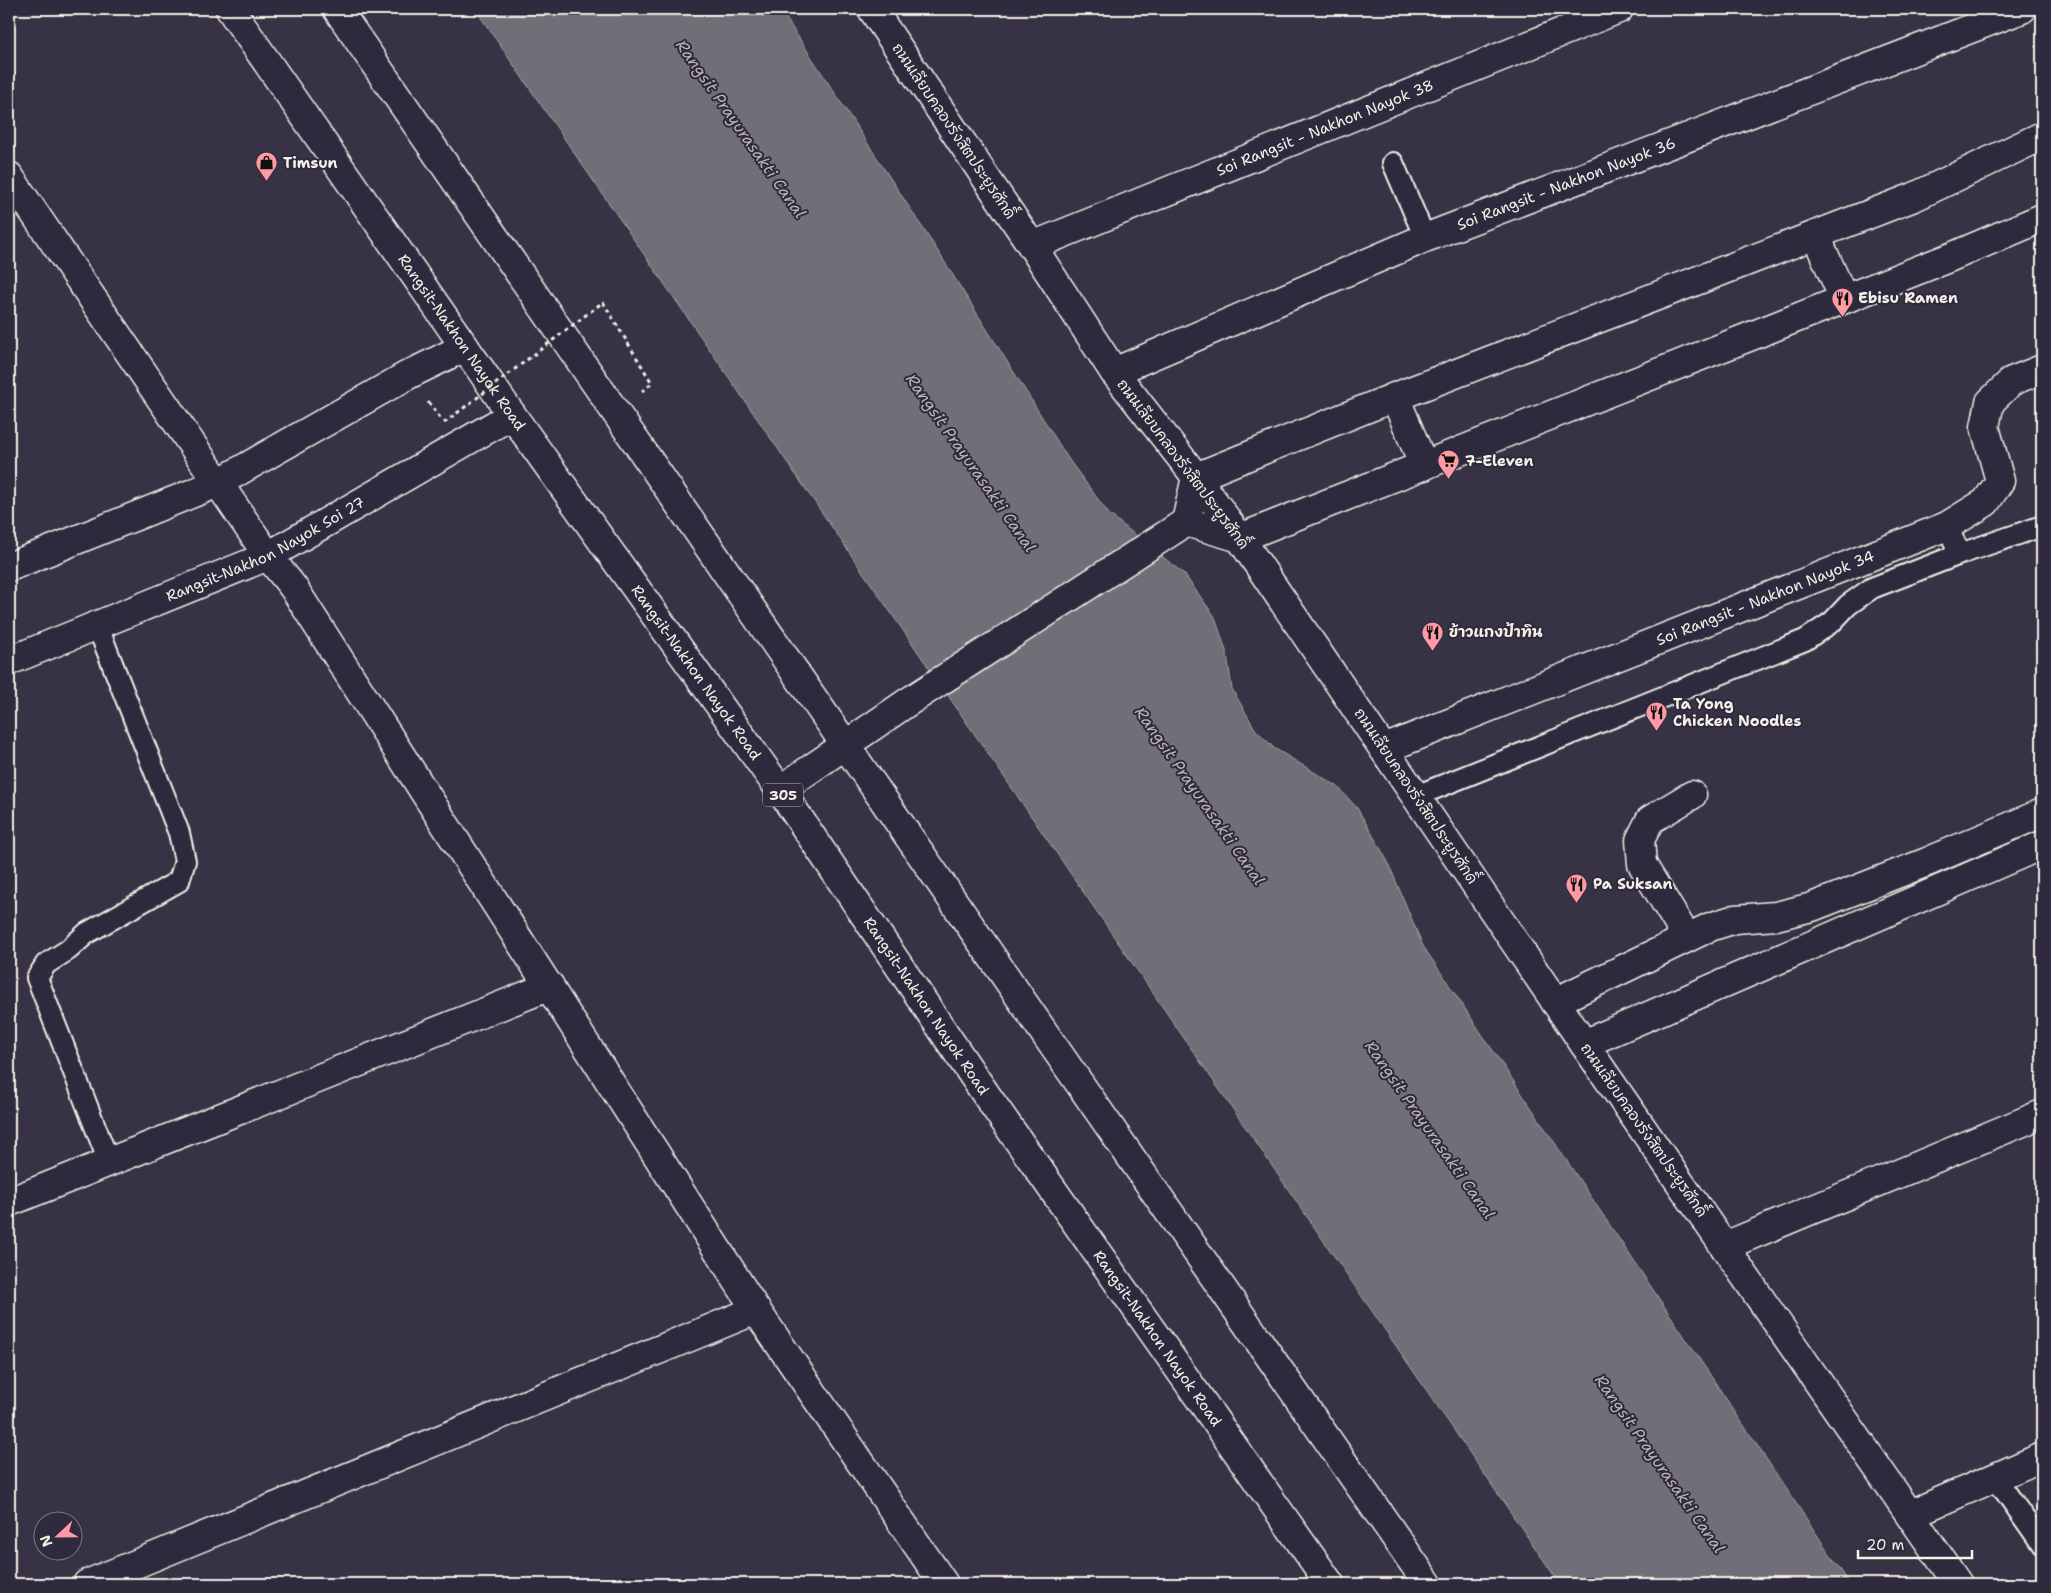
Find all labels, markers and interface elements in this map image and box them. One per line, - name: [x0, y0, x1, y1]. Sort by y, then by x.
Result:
- water label: Rangsit Prayurasakti Canal: [671, 36, 811, 222]
- street label: ถนนเลียบคลองรังสิตประยูรศักดิ์: [887, 37, 1024, 223]
- street label: Soi Rangsit - Nakhon Nayok 38: [1213, 75, 1437, 181]
- street label: Soi Rangsit - Nakhon Nayok 36: [1454, 133, 1679, 235]
- shop icon: Timsun: [255, 151, 279, 182]
- place label: Timsun: [283, 153, 337, 173]
- street label: Rangsit-Nakhon Nayok Road: [393, 250, 530, 435]
- restaurant icon: Ebisu Ramen: [1830, 286, 1854, 317]
- place label: Ebisu Ramen: [1858, 288, 1958, 308]
- water label: Rangsit Prayurasakti Canal: [901, 370, 1041, 556]
- street label: ถนนเลียบคลองรังสิตประยูรศักดิ์: [1112, 372, 1257, 554]
- supermarket icon: 7-Eleven: [1437, 449, 1461, 480]
- place label: 7-Eleven: [1465, 451, 1534, 471]
- street label: Rangsit-Nakhon Nayok Soi 27: [163, 492, 368, 606]
- street label: Soi Rangsit - Nakhon Nayok 34: [1653, 546, 1877, 650]
- street label: Rangsit-Nakhon Nayok Road: [627, 581, 766, 765]
- restaurant icon: ข้าวแกงป้าทิน: [1421, 620, 1445, 651]
- place label: ข้าวแกงป้าทิน: [1449, 621, 1543, 642]
- place label: Ta Yong Chicken Noodles: [1673, 694, 1801, 731]
- restaurant icon: Ta Yong Chicken Noodles: [1645, 701, 1669, 732]
- street label: ถนนเลียบคลองรังสิตประยูรศักดิ์: [1349, 702, 1486, 888]
- water label: Rangsit Prayurasakti Canal: [1130, 703, 1270, 889]
- road number: 305: [763, 784, 803, 806]
- restaurant icon: Pa Suksan: [1565, 872, 1589, 903]
- place label: Pa Suksan: [1593, 874, 1673, 894]
- street label: Rangsit-Nakhon Nayok Road: [859, 913, 994, 1099]
- water label: Rangsit Prayurasakti Canal: [1360, 1037, 1500, 1223]
- street label: ถนนเลียบคลองรังสิตประยูรศักดิ์: [1575, 1037, 1715, 1222]
- street label: Rangsit-Nakhon Nayok Road: [1089, 1246, 1226, 1431]
- water label: Rangsit Prayurasakti Canal: [1590, 1371, 1730, 1557]
- north arrow: [32, 1510, 82, 1560]
- scale bar: [1858, 1528, 1972, 1560]
- text: N: [36, 1532, 56, 1549]
- text: 20 m: [1866, 1535, 1905, 1555]

